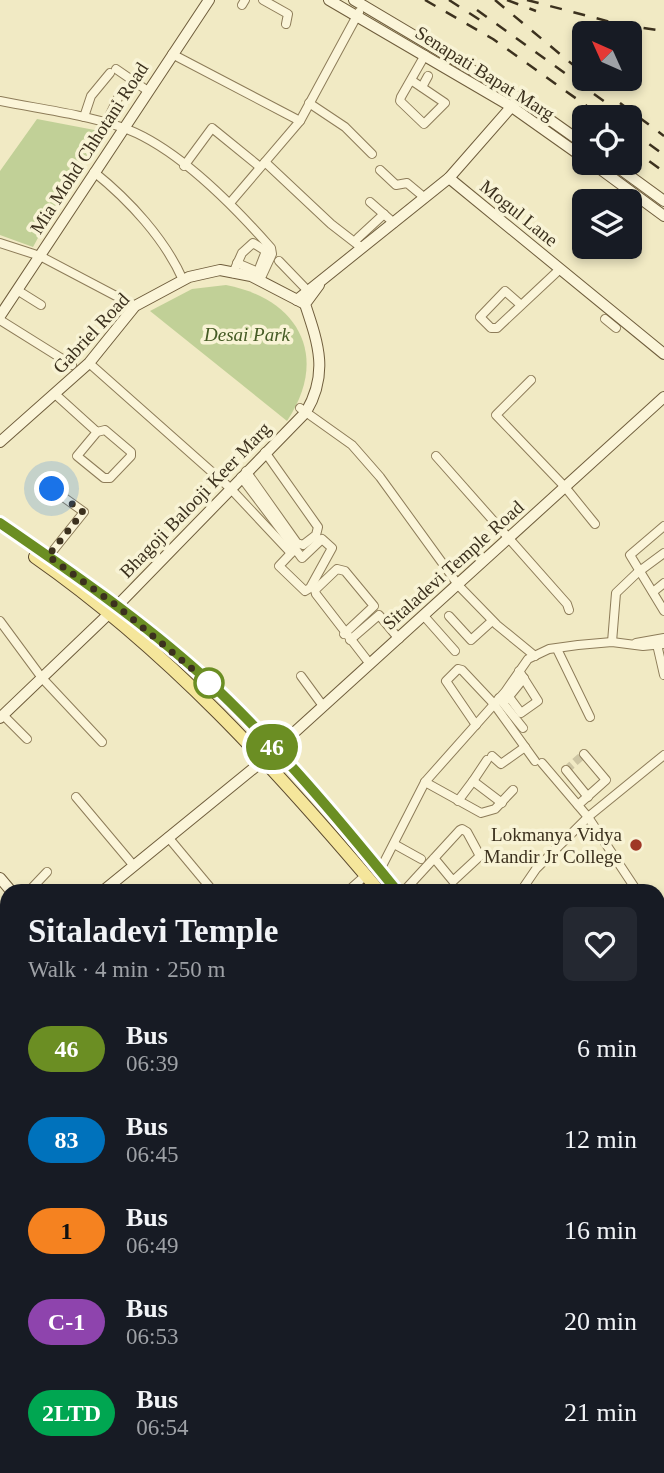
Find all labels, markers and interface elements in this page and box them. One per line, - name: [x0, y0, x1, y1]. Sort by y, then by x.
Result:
- north arrow: [572, 21, 642, 91]
- map controls: [572, 21, 642, 259]
- street label: Senapati Bapat Marg: [412, 22, 559, 125]
- street label: Mia Mohd Chhotani Road: [26, 58, 153, 238]
- button: locate: [572, 105, 642, 175]
- street label: Mogul Lane: [476, 175, 562, 251]
- button: layers: [572, 189, 642, 259]
- street label: Gabriel Road: [49, 288, 134, 377]
- park label: Desai Park: [203, 324, 291, 345]
- street label: Bhagoji Balooji Keer Marg: [115, 418, 275, 582]
- your location: [34, 471, 69, 506]
- street label: Sitaladevi Temple Road: [378, 496, 528, 634]
- unlabelled marker: [194, 668, 224, 698]
- line badge: 46: [240, 724, 304, 770]
- text: 46: [260, 734, 284, 760]
- place label: Lokmanya Vidya Mandir Jr College: [484, 824, 623, 867]
- marker: Lokmanya Vidya Mandir Jr College: [628, 837, 644, 853]
- button: heart: [563, 907, 637, 981]
- text: Sitaladevi Temple: [28, 913, 278, 949]
- text: Walk · 4 min · 250 m: [28, 957, 225, 982]
- text: Bus: [126, 1021, 168, 1050]
- text: 6 min: [577, 1034, 637, 1063]
- text: 46: [55, 1036, 79, 1062]
- text: 06:39: [126, 1051, 178, 1076]
- text: Bus: [126, 1112, 168, 1141]
- text: 12 min: [564, 1125, 637, 1154]
- text: 83: [55, 1127, 79, 1153]
- text: 06:45: [126, 1142, 178, 1167]
- text: Bus: [126, 1203, 168, 1232]
- text: 16 min: [564, 1216, 637, 1245]
- text: 1: [61, 1218, 73, 1244]
- text: 06:49: [126, 1233, 178, 1258]
- text: Bus: [126, 1294, 168, 1323]
- text: 20 min: [564, 1307, 637, 1336]
- text: C-1: [48, 1309, 85, 1335]
- text: 06:53: [126, 1324, 178, 1349]
- text: Bus: [136, 1385, 178, 1414]
- text: 21 min: [564, 1398, 637, 1427]
- text: 2LTD: [42, 1400, 101, 1426]
- text: 06:54: [136, 1415, 189, 1440]

